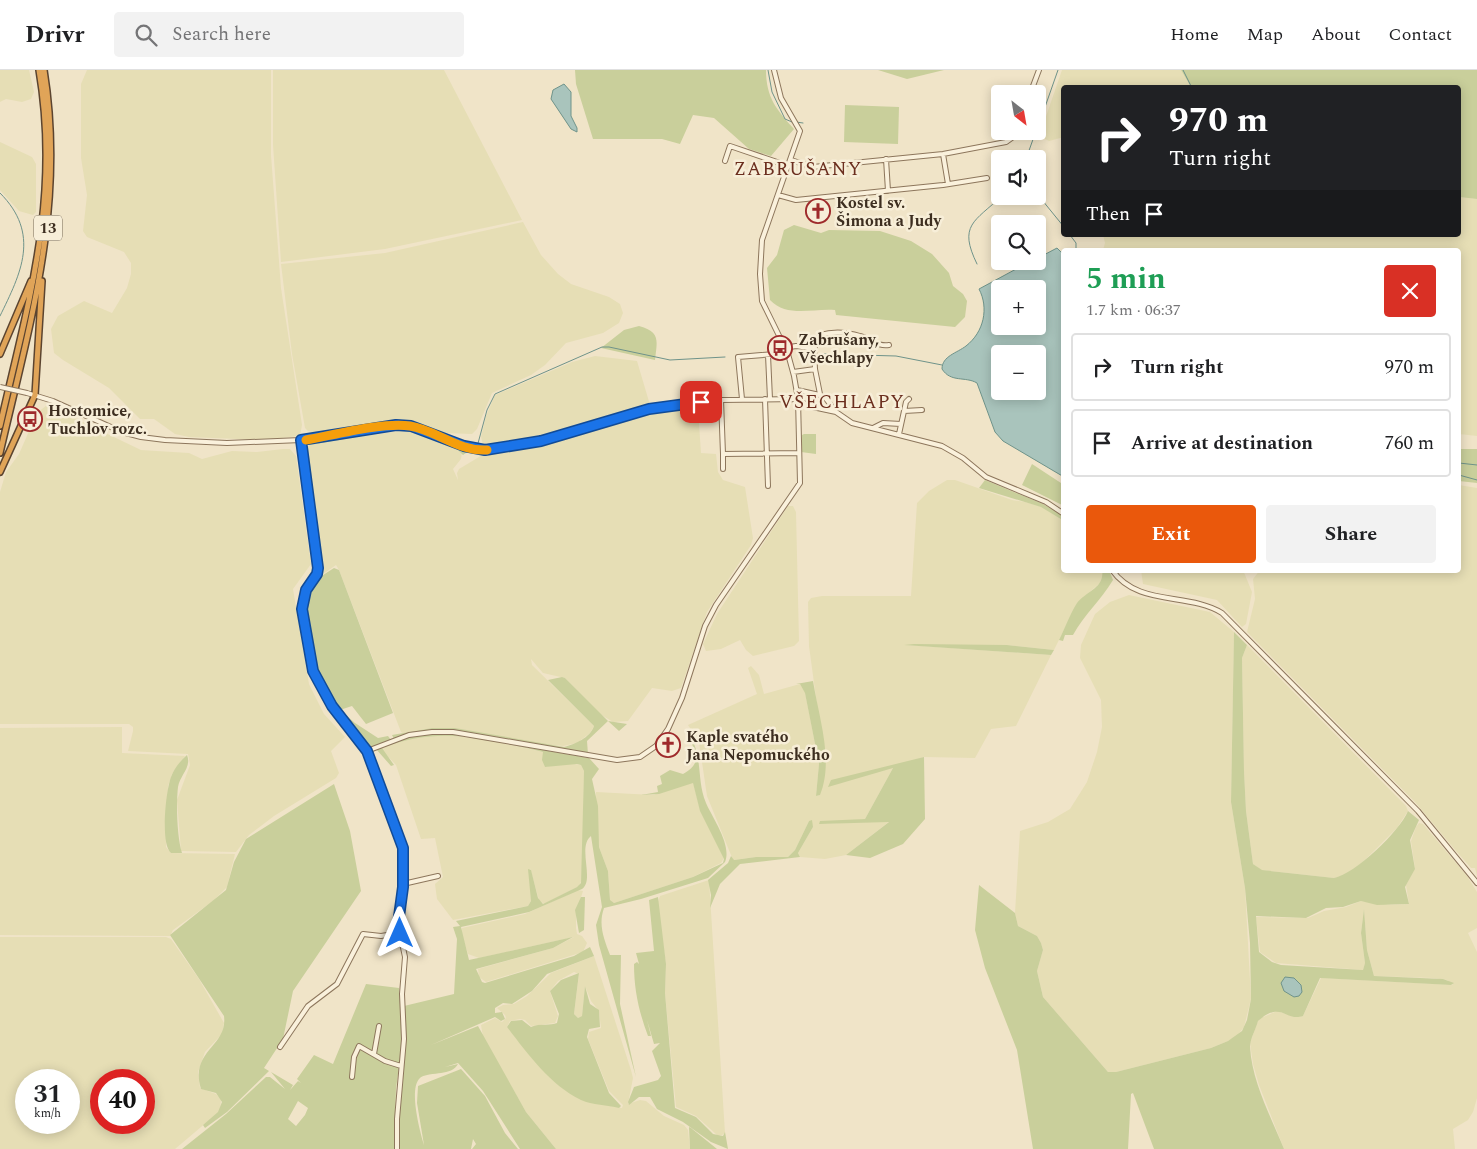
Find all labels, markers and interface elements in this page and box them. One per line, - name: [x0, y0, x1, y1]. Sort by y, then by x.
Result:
- search box: [114, 12, 464, 57]
- text: Drivr: [25, 17, 84, 53]
- text: Search here: [172, 20, 271, 49]
- icon: search: [132, 21, 160, 49]
- text: Home: [1170, 21, 1219, 48]
- text: Map: [1247, 21, 1283, 48]
- text: About: [1311, 21, 1361, 48]
- text: Contact: [1389, 21, 1452, 48]
- north arrow: [991, 85, 1046, 140]
- map controls: [991, 85, 1046, 400]
- text: 970 m: [1169, 94, 1268, 147]
- icon: right: [1086, 105, 1151, 170]
- text: Turn right: [1169, 142, 1271, 175]
- button: sound: [991, 150, 1046, 205]
- district label: ZABRUŠANY: [734, 155, 862, 184]
- place label: Kostel sv. Šimona a Judy: [836, 191, 943, 233]
- church icon: Kostel sv. Šimona a Judy: [805, 198, 831, 224]
- text: Then: [1086, 200, 1130, 229]
- icon: arrive: [1140, 200, 1168, 228]
- button: search: [991, 215, 1046, 270]
- road number: 13: [34, 216, 62, 240]
- text: 5 min: [1086, 256, 1166, 302]
- button: close: [1384, 265, 1436, 317]
- button: +: [991, 280, 1046, 335]
- text: 1.7 km · 06:37: [1086, 298, 1181, 322]
- place label: Zabrušany, Všechlapy: [798, 328, 879, 370]
- bus stop icon: Zabrušany, Všechlapy: [767, 335, 793, 361]
- button: −: [991, 345, 1046, 400]
- icon: right: [1088, 353, 1116, 381]
- text: Turn right: [1131, 353, 1224, 382]
- text: 970 m: [1384, 353, 1434, 382]
- pin: [680, 381, 722, 423]
- icon: arrive: [687, 388, 715, 416]
- district label: VŠECHLAPY: [779, 388, 905, 417]
- place label: Hostomice, Tuchlov rozc.: [48, 399, 147, 441]
- bus stop icon: Hostomice, Tuchlov rozc.: [17, 406, 43, 432]
- icon: arrive: [1088, 429, 1116, 457]
- text: Arrive at destination: [1131, 429, 1313, 458]
- text: 760 m: [1384, 429, 1434, 458]
- button: Exit: [1086, 505, 1256, 563]
- button: Share: [1266, 505, 1436, 563]
- place label: Kaple svatého Jana Nepomuckého: [686, 725, 830, 767]
- church icon: Kaple svatého Jana Nepomuckého: [655, 732, 681, 758]
- position arrow: [373, 906, 425, 958]
- speed limit sign: 40: [90, 1069, 155, 1134]
- text: 31: [33, 1076, 62, 1114]
- text: km/h: [34, 1104, 61, 1123]

